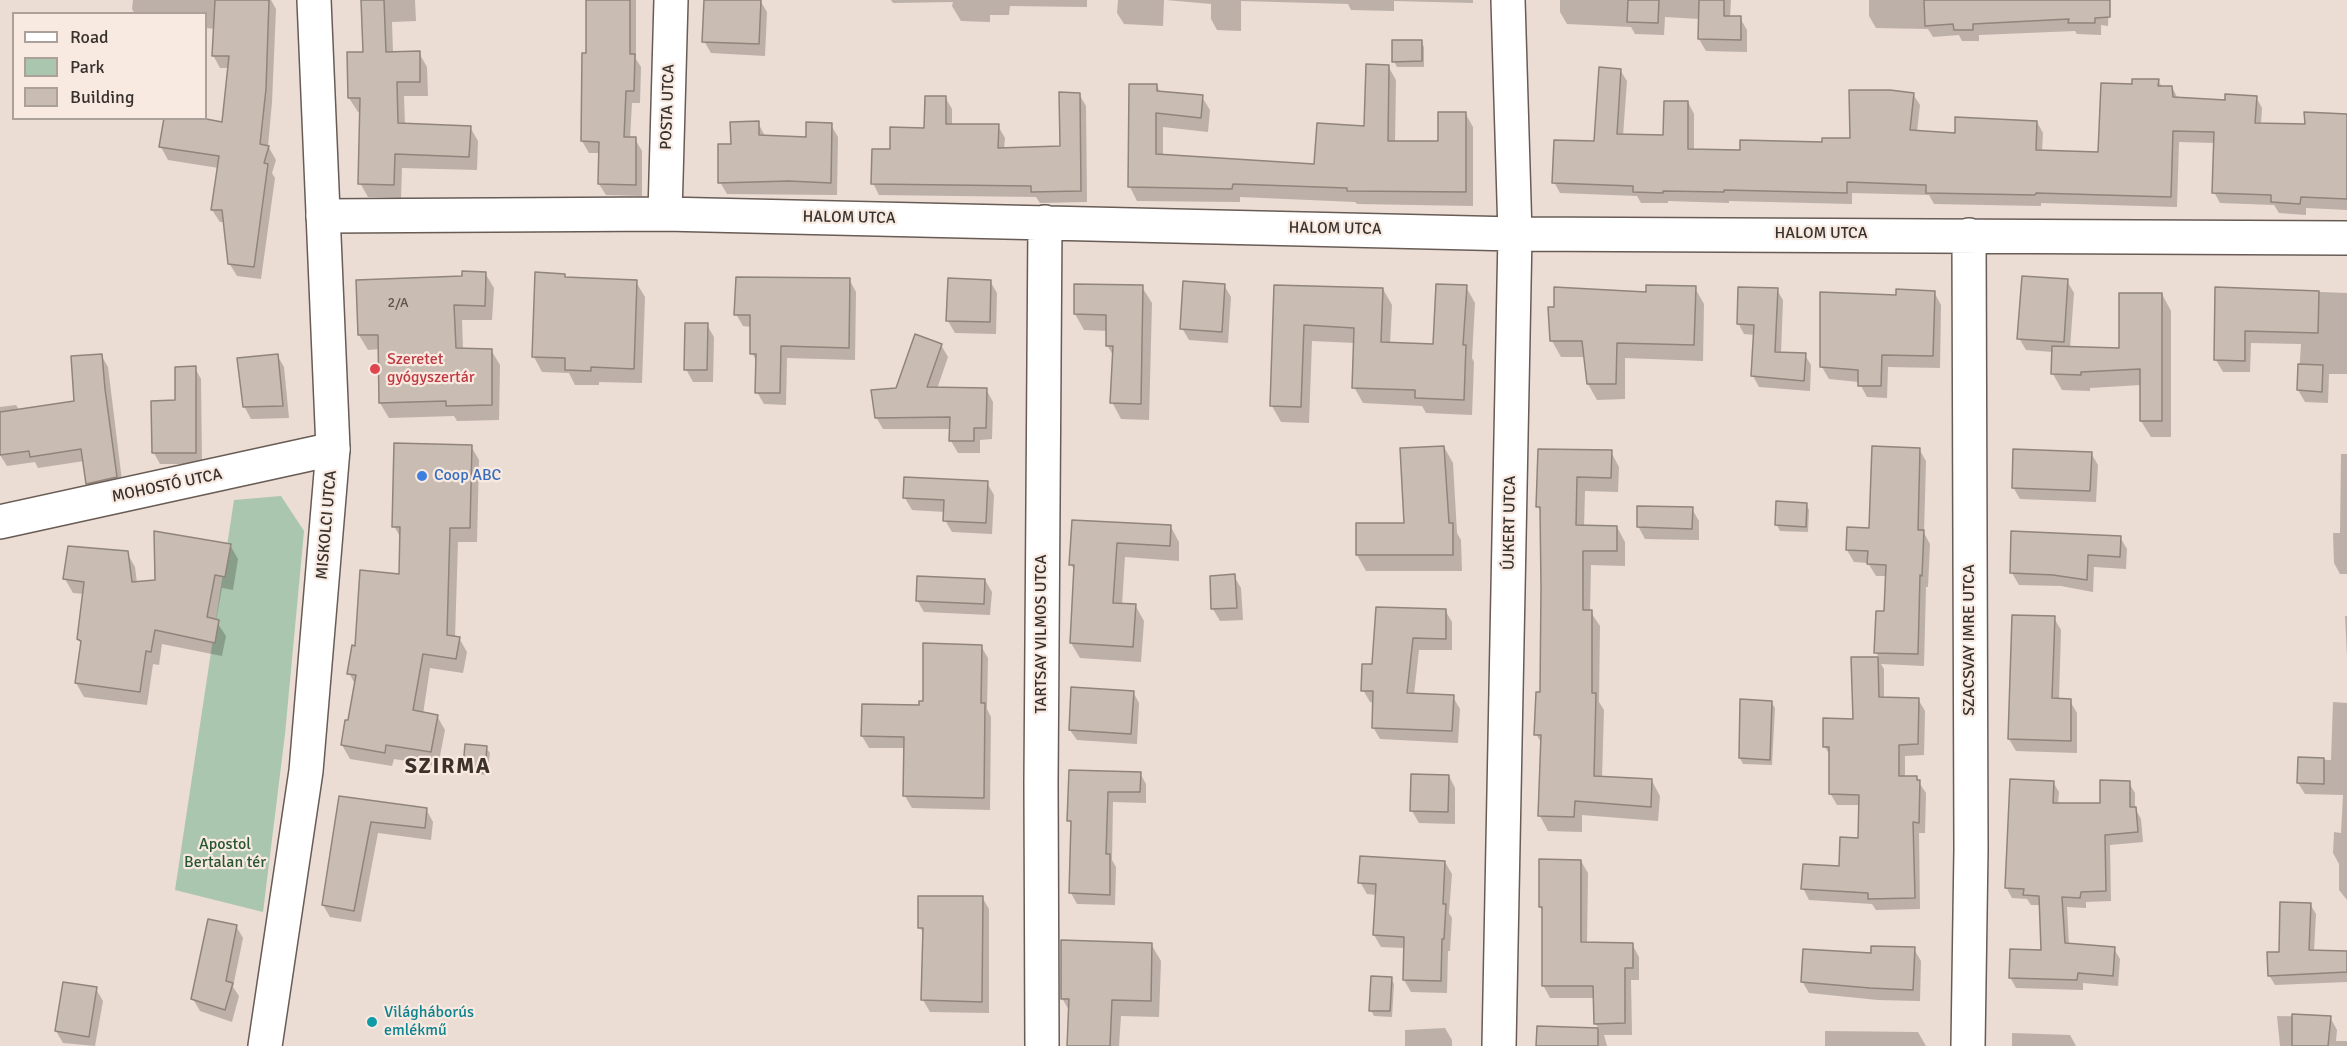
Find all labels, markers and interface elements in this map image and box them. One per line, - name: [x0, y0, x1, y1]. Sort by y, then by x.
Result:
- legend: [12, 12, 207, 120]
- text: Road: [70, 26, 109, 48]
- text: Park: [70, 56, 105, 78]
- street label: POSTA UTCA: [657, 64, 679, 150]
- text: Building: [70, 86, 134, 108]
- street label: HALOM UTCA: [802, 208, 896, 228]
- street label: HALOM UTCA: [1288, 219, 1382, 239]
- street label: HALOM UTCA: [1774, 224, 1868, 244]
- house number: 2/A: [388, 295, 408, 311]
- place label: Szeretet gyógyszertár: [387, 350, 475, 388]
- marker: Szeretet gyógyszertár: [368, 362, 382, 376]
- street label: MOHOSTÓ UTCA: [110, 465, 224, 507]
- place label: Coop ABC: [434, 466, 501, 486]
- street label: MISKOLCI UTCA: [313, 469, 341, 581]
- marker: Coop ABC: [415, 469, 429, 483]
- street label: ÚJKERT UTCA: [1500, 476, 1520, 570]
- street label: TARTSAY VILMOS UTCA: [1032, 555, 1052, 713]
- street label: SZACSVAY IMRE UTCA: [1960, 564, 1980, 716]
- district label: SZIRMA: [405, 754, 491, 780]
- park label: Apostol Bertalan tér: [184, 835, 266, 873]
- place label: Világháborús emlékmű: [384, 1003, 474, 1041]
- marker: Világháborús emlékmű: [365, 1015, 379, 1029]

